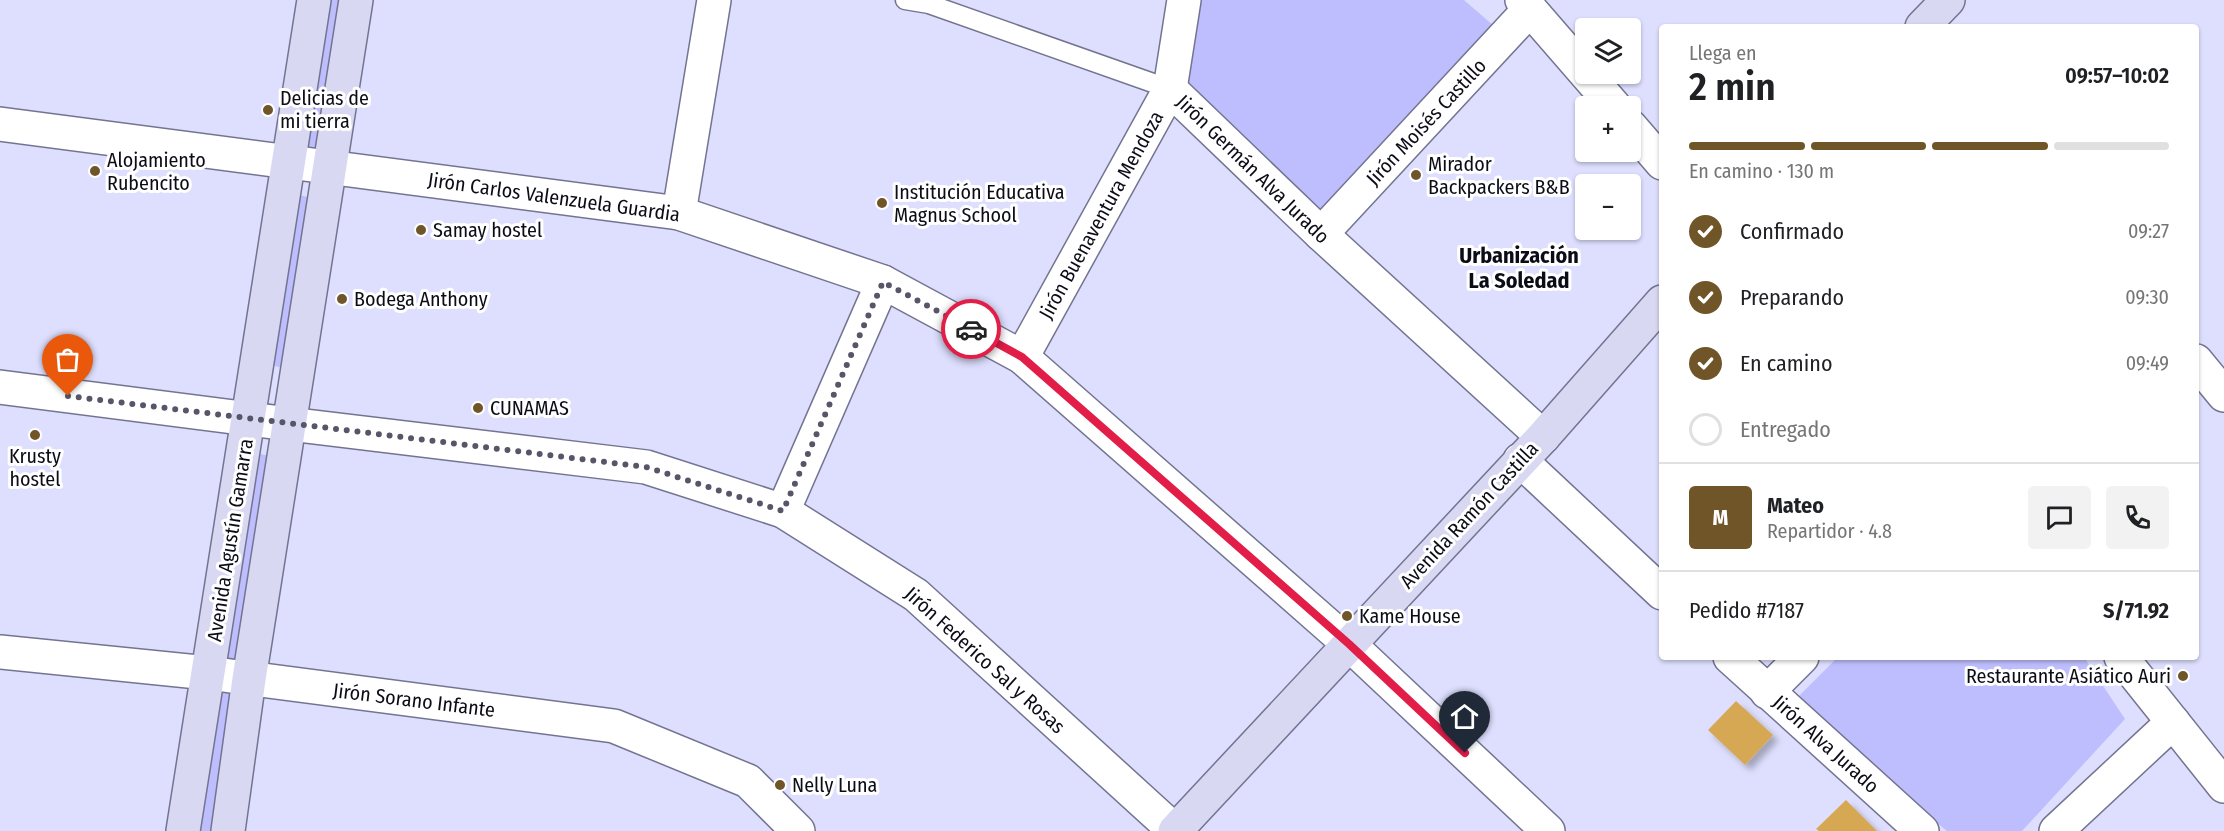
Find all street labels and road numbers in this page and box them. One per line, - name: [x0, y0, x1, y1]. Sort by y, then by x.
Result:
- street label: Jirón Moisés Castillo: [1361, 54, 1491, 190]
- street label: Jirón Germán Alva Jurado: [1171, 90, 1335, 248]
- street label: Jirón Buenaventura Mendoza: [1034, 107, 1168, 323]
- street label: Jirón Carlos Valenzuela Guardia: [426, 167, 682, 227]
- street label: Avenida Agustín Gamarra: [202, 437, 258, 643]
- street label: Avenida Ramón Castilla: [1395, 437, 1543, 593]
- street label: Jirón Federico Sal y Rosas: [900, 582, 1070, 738]
- street label: Jirón Sorano Infante: [332, 678, 496, 722]
- street label: Jirón Alva Jurado: [1768, 690, 1884, 798]

